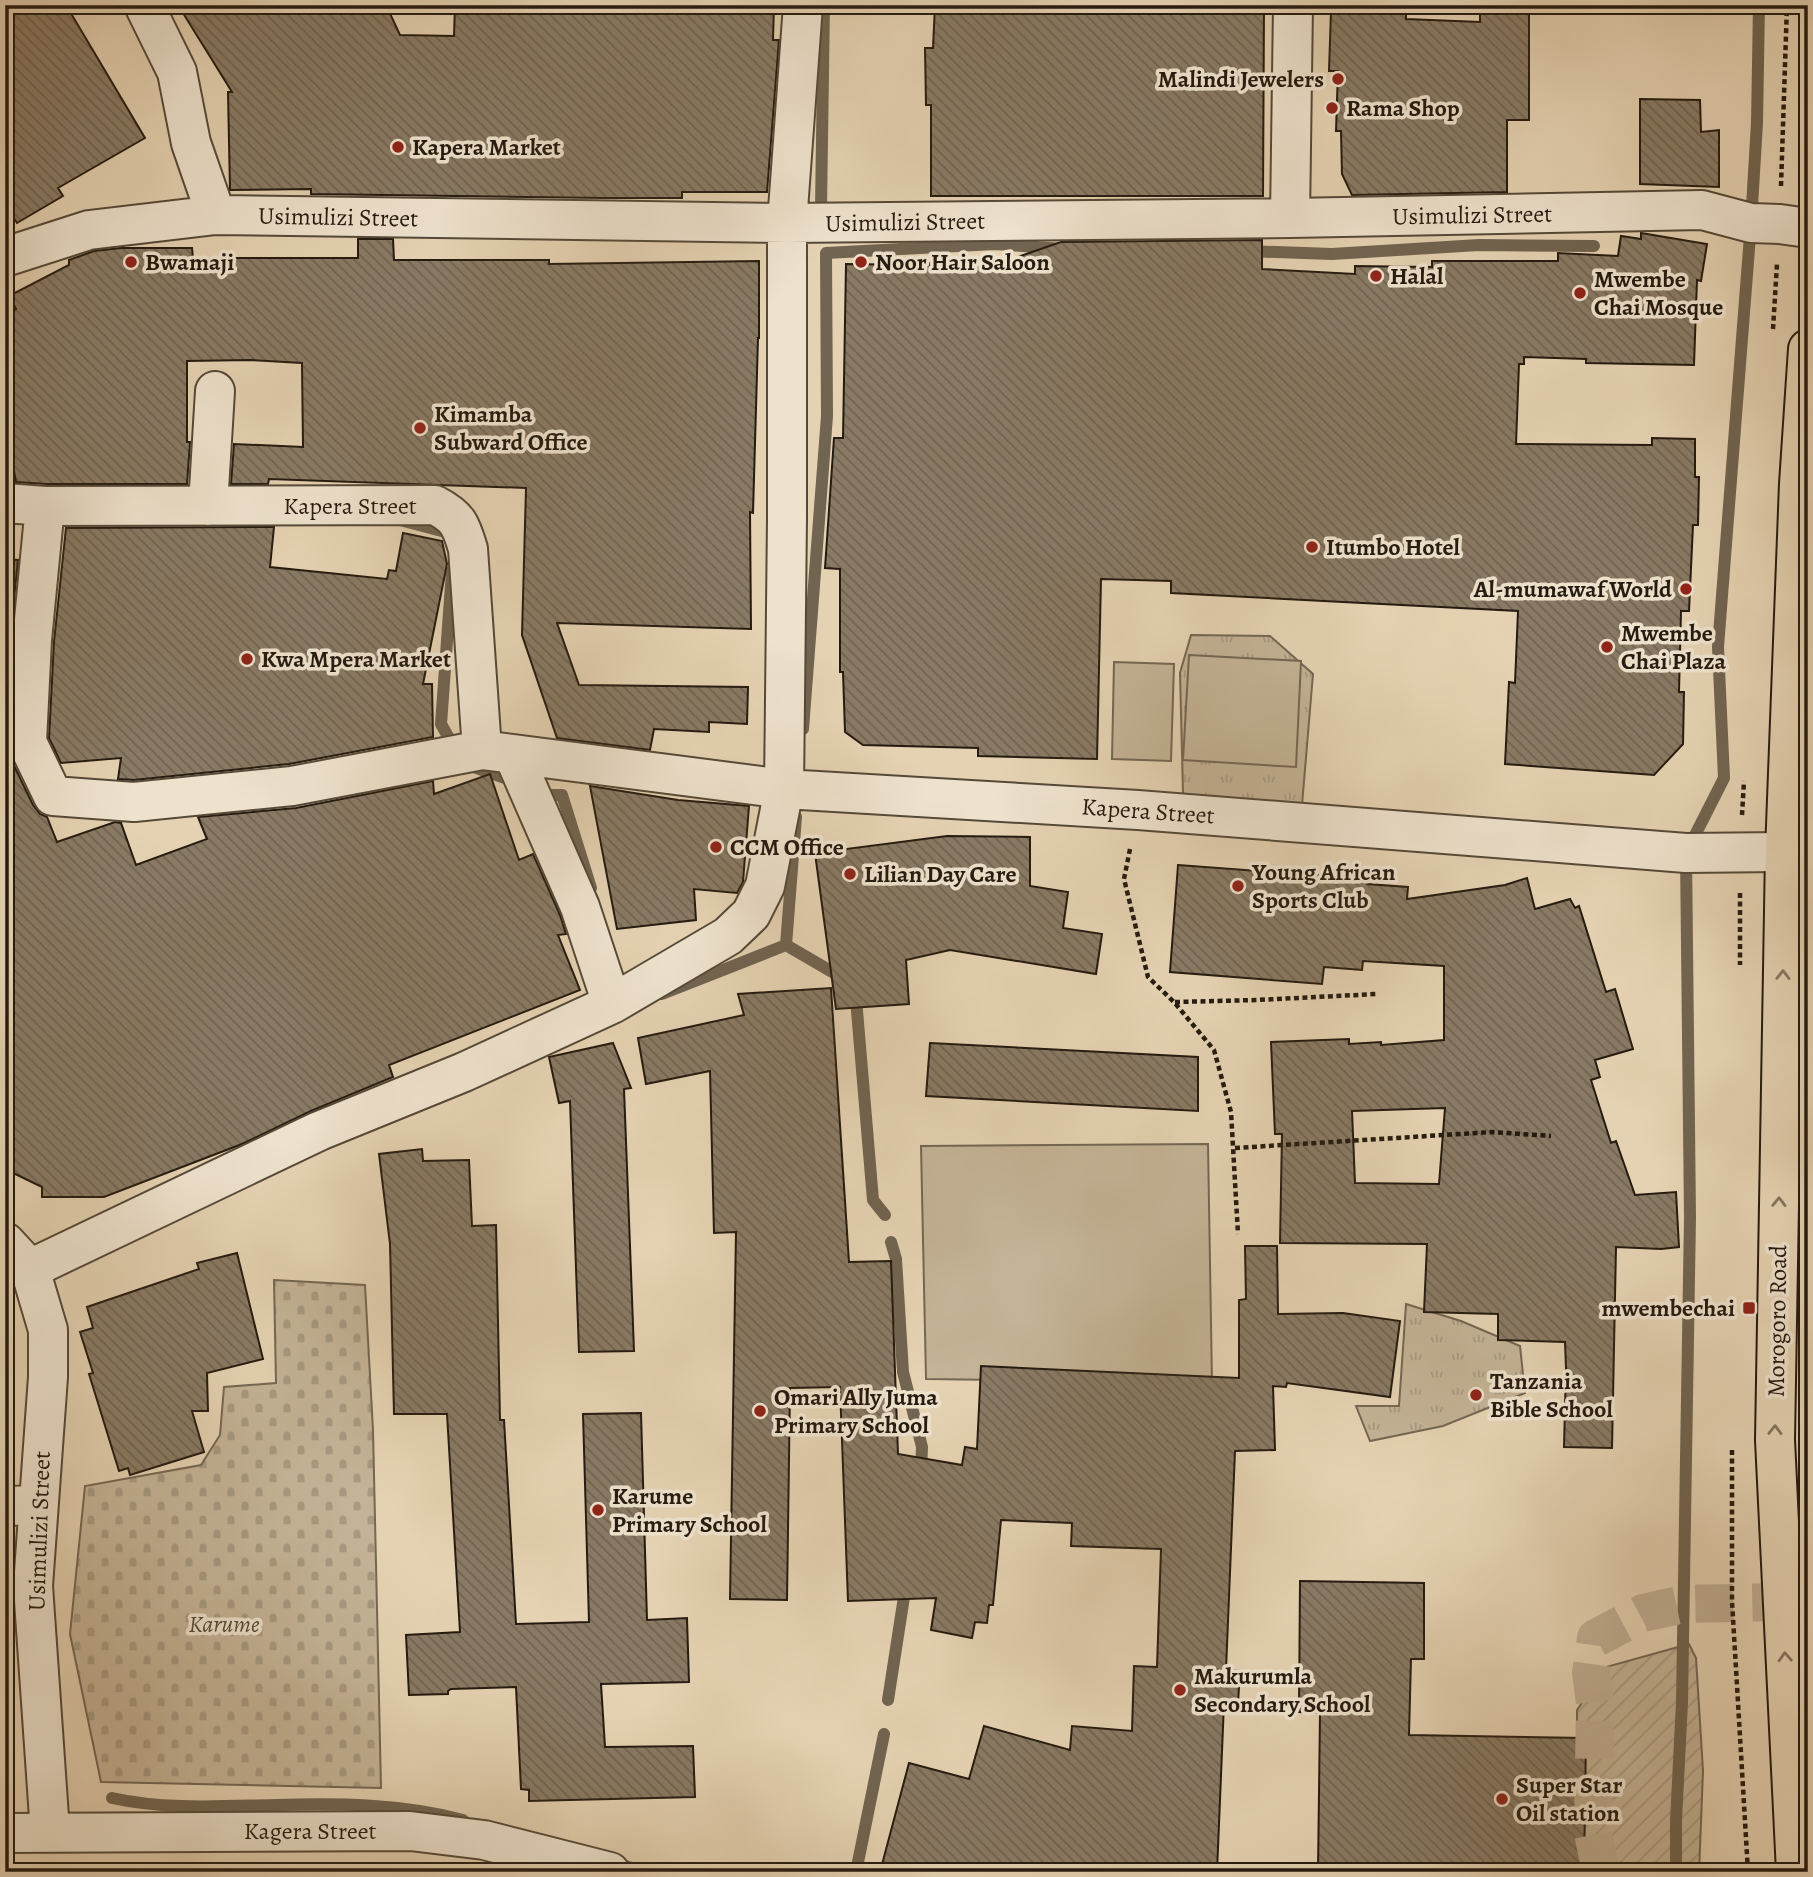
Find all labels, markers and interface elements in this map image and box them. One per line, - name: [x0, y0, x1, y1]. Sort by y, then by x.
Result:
- place label: Malindi Jewelers: [1158, 63, 1324, 95]
- marker: Malindi Jewelers: [1330, 71, 1346, 87]
- place label: Rama Shop: [1346, 92, 1460, 124]
- marker: Rama Shop: [1324, 100, 1340, 116]
- place label: Kapera Market: [412, 131, 561, 163]
- marker: Kapera Market: [390, 139, 406, 155]
- street label: Usimulizi Street: [1392, 198, 1552, 232]
- street label: Usimulizi Street: [258, 200, 418, 234]
- street label: Usimulizi Street: [825, 205, 985, 239]
- place label: Bwamaji: [145, 246, 234, 278]
- place label: Noor Hair Saloon: [875, 246, 1050, 278]
- marker: Bwamaji: [123, 254, 139, 270]
- marker: Noor Hair Saloon: [853, 254, 869, 270]
- place label: Halal: [1390, 260, 1444, 292]
- place label: Mwembe Chai Mosque: [1594, 263, 1723, 323]
- marker: Halal: [1368, 268, 1384, 284]
- marker: Mwembe Chai Mosque: [1572, 285, 1588, 301]
- place label: Kimamba Subward Office: [434, 398, 588, 458]
- marker: Kimamba Subward Office: [412, 420, 428, 436]
- street label: Kapera Street: [283, 490, 417, 522]
- place label: Itumbo Hotel: [1326, 531, 1461, 563]
- marker: Itumbo Hotel: [1304, 539, 1320, 555]
- place label: Al-mumawaf World: [1473, 573, 1672, 605]
- marker: Al-mumawaf World: [1678, 581, 1694, 597]
- place label: Mwembe Chai Plaza: [1621, 617, 1726, 677]
- marker: Mwembe Chai Plaza: [1599, 639, 1615, 655]
- place label: Kwa Mpera Market: [261, 643, 451, 675]
- marker: Kwa Mpera Market: [239, 651, 255, 667]
- street label: Kapera Street: [1080, 790, 1216, 832]
- place label: CCM Office: [730, 831, 844, 863]
- marker: CCM Office: [708, 839, 724, 855]
- place label: Young African Sports Club: [1251, 856, 1396, 916]
- place label: Lilian Day Care: [864, 858, 1017, 890]
- marker: Lilian Day Care: [842, 866, 858, 882]
- marker: Young African Sports Club: [1230, 878, 1246, 894]
- one-way arrow: [1776, 969, 1791, 980]
- one-way arrow: [1771, 1196, 1787, 1207]
- street label: Morogoro Road: [1760, 1244, 1794, 1397]
- place label: mwembechai: [1601, 1292, 1735, 1324]
- marker: mwembechai: [1741, 1300, 1757, 1316]
- place label: Tanzania Bible School: [1490, 1365, 1613, 1425]
- place label: Omari Ally Juma Primary School: [774, 1381, 938, 1441]
- marker: Tanzania Bible School: [1468, 1387, 1484, 1403]
- marker: Omari Ally Juma Primary School: [752, 1403, 768, 1419]
- one-way arrow: [1767, 1424, 1783, 1434]
- street label: Usimulizi Street: [20, 1450, 58, 1611]
- place label: Karume Primary School: [612, 1480, 767, 1540]
- marker: Karume Primary School: [590, 1502, 606, 1518]
- park label: Karume: [188, 1608, 260, 1640]
- one-way arrow: [1778, 1651, 1793, 1662]
- place label: Makurumla Secondary School: [1194, 1660, 1371, 1720]
- marker: Makurumla Secondary School: [1172, 1682, 1188, 1698]
- place label: Super Star Oil station: [1516, 1769, 1623, 1829]
- marker: Super Star Oil station: [1494, 1791, 1510, 1807]
- street label: Kagera Street: [244, 1815, 376, 1847]

